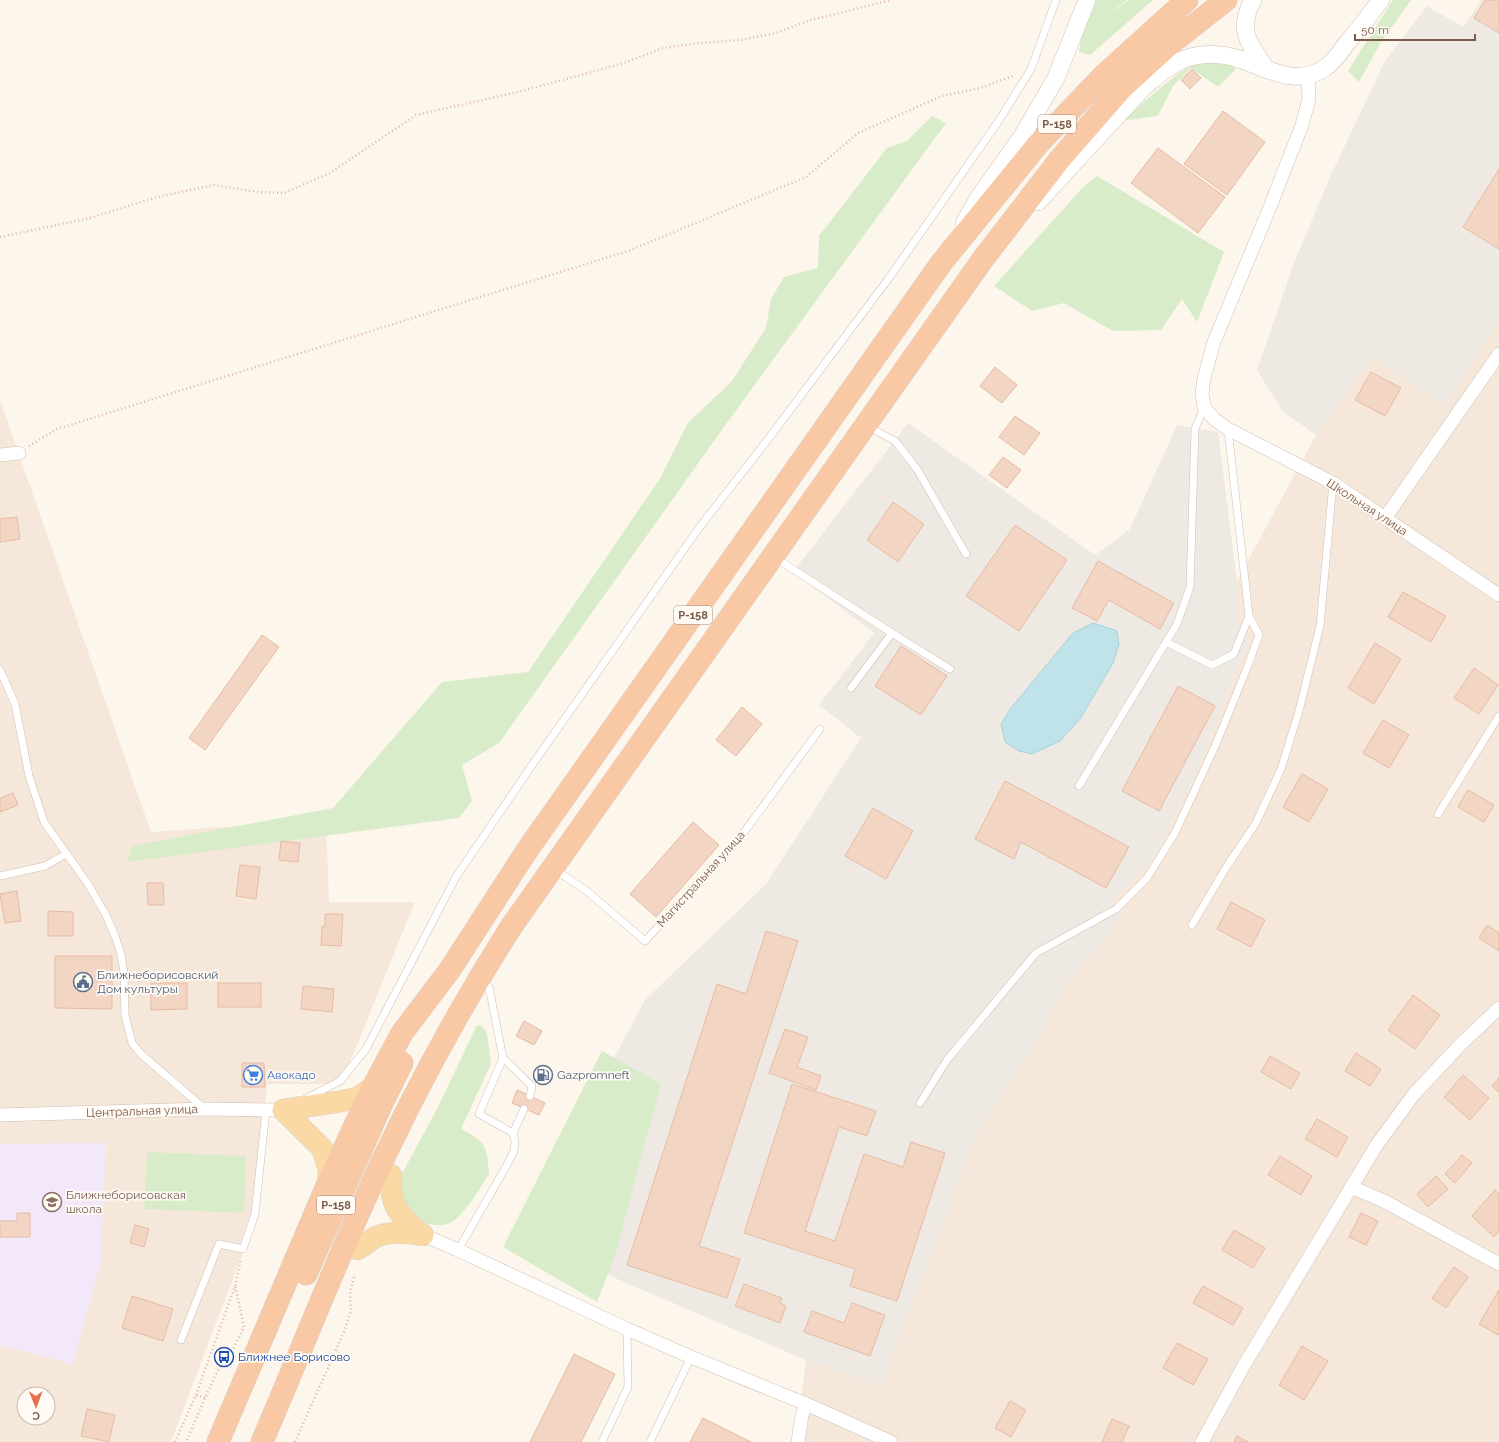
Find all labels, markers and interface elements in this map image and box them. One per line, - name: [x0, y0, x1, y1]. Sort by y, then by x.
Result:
- scale bar: [1355, 16, 1475, 42]
- text: 50 m: [1361, 23, 1389, 37]
- road number: Р-158: [1038, 115, 1076, 133]
- street label: Школьная улица: [1324, 476, 1410, 538]
- road number: Р-158: [674, 606, 712, 624]
- street label: Магистральная улица: [654, 828, 748, 930]
- place label: Ближнеборисовский Дом культуры: [97, 968, 218, 996]
- public building icon: Ближнеборисовский Дом культуры: [72, 971, 94, 993]
- supermarket icon: Авокадо: [242, 1064, 264, 1086]
- fuel station icon: Gazpromneft: [532, 1064, 554, 1086]
- place label: Авокадо: [267, 1068, 316, 1082]
- place label: Gazpromneft: [557, 1068, 630, 1082]
- street label: Центральная улица: [86, 1102, 198, 1120]
- place label: Ближнеборисовская школа: [66, 1188, 186, 1216]
- school or university icon: Ближнеборисовская школа: [41, 1191, 63, 1213]
- road number: Р-158: [317, 1196, 355, 1214]
- bus stop icon: Ближнее Борисово: [213, 1346, 235, 1368]
- place label: Ближнее Борисово: [238, 1350, 350, 1364]
- north arrow: [16, 1386, 56, 1426]
- text: С: [32, 1409, 40, 1422]

